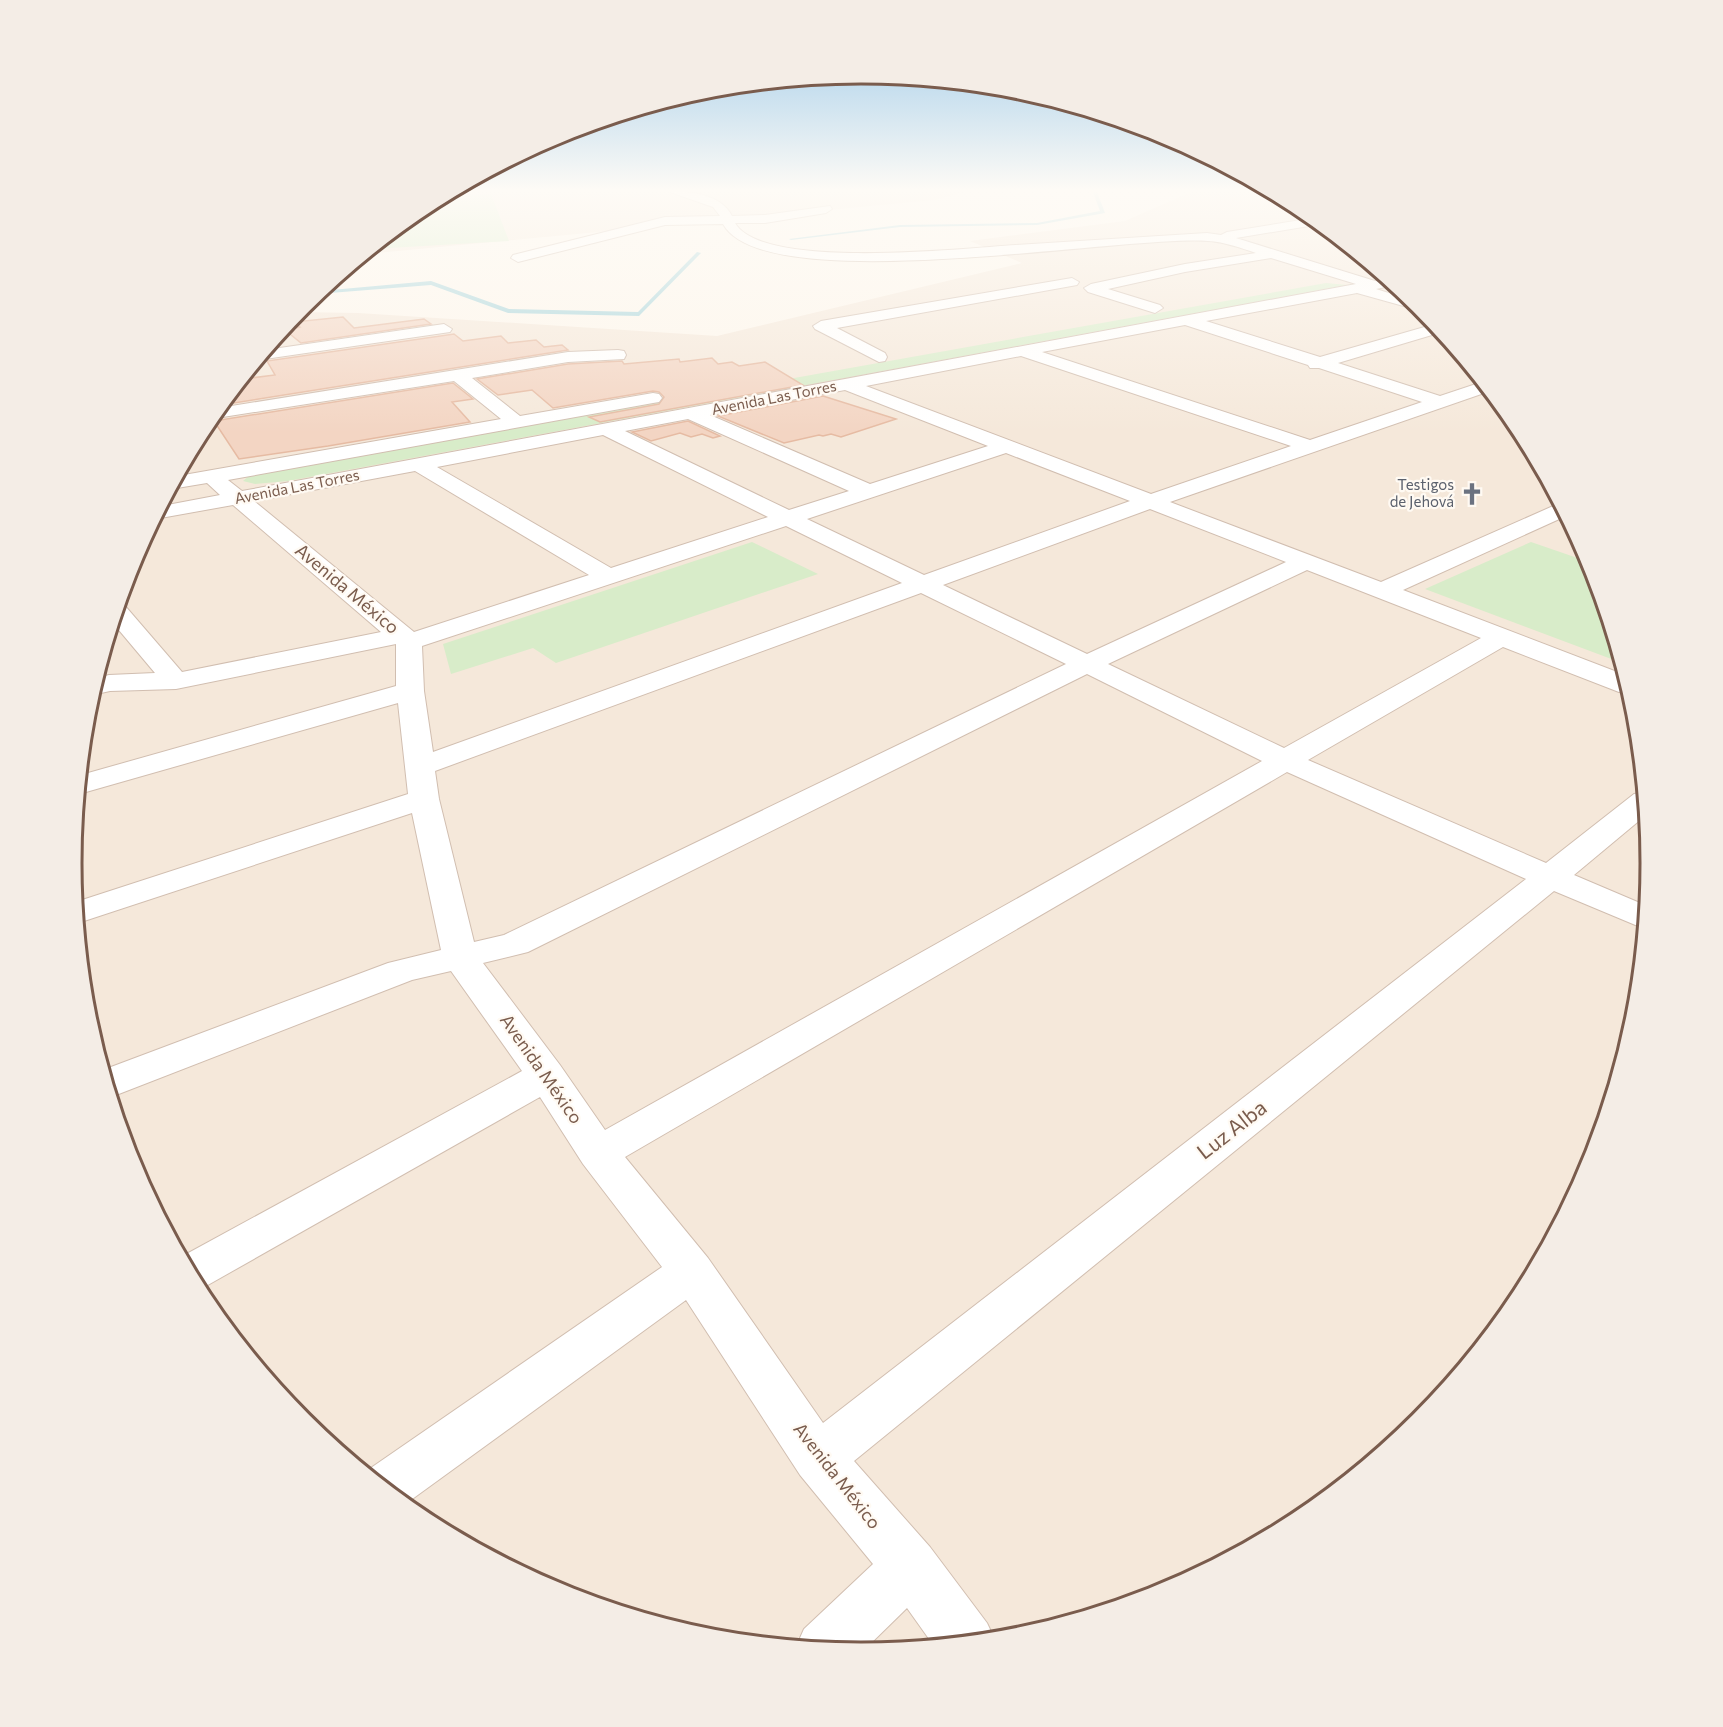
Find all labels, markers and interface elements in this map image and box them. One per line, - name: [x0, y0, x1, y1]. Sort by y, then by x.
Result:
- street label: Avenida Las Torres: [710, 376, 838, 418]
- street label: Avenida Las Torres: [233, 465, 361, 507]
- place label: Testigos de Jehová: [1390, 475, 1454, 510]
- church icon: Testigos de Jehová: [1459, 481, 1485, 507]
- street label: Avenida México: [291, 538, 404, 638]
- street label: Avenida México: [496, 1009, 588, 1128]
- street label: Luz Alba: [1191, 1094, 1271, 1164]
- street label: Avenida México: [789, 1418, 886, 1533]

